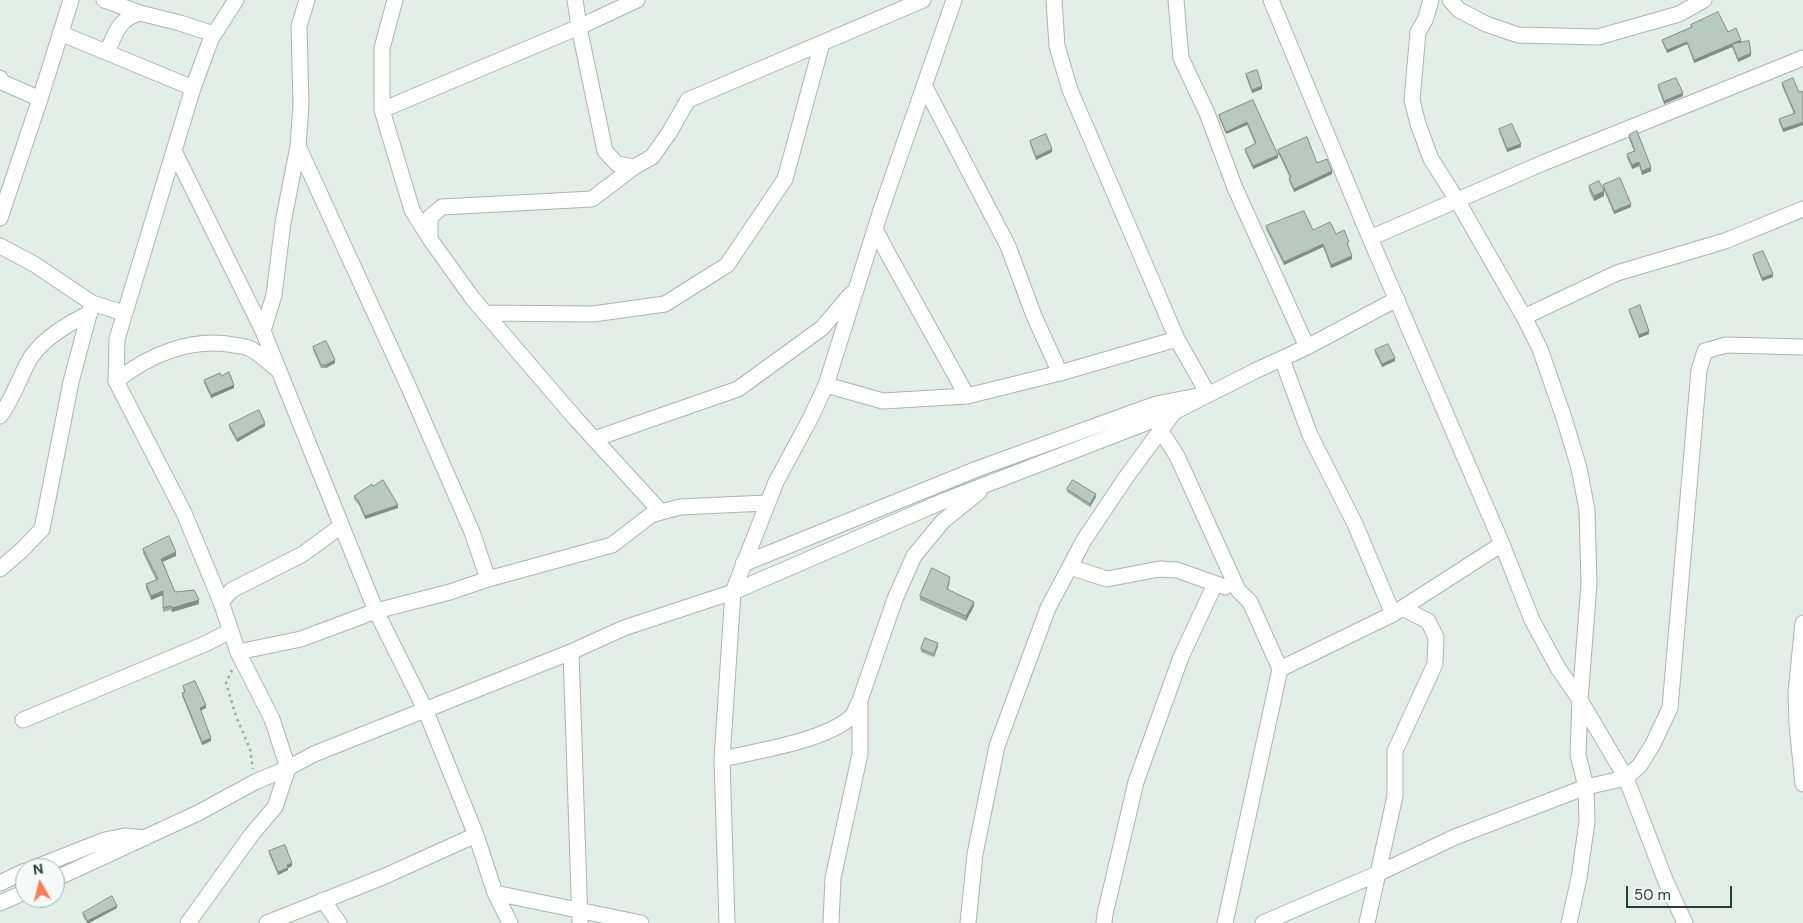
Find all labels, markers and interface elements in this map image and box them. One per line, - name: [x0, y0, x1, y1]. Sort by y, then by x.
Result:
- north arrow: [15, 858, 65, 908]
- text: N: [32, 860, 44, 879]
- scale bar: [1628, 876, 1734, 908]
- text: 50 m: [1634, 885, 1671, 905]

